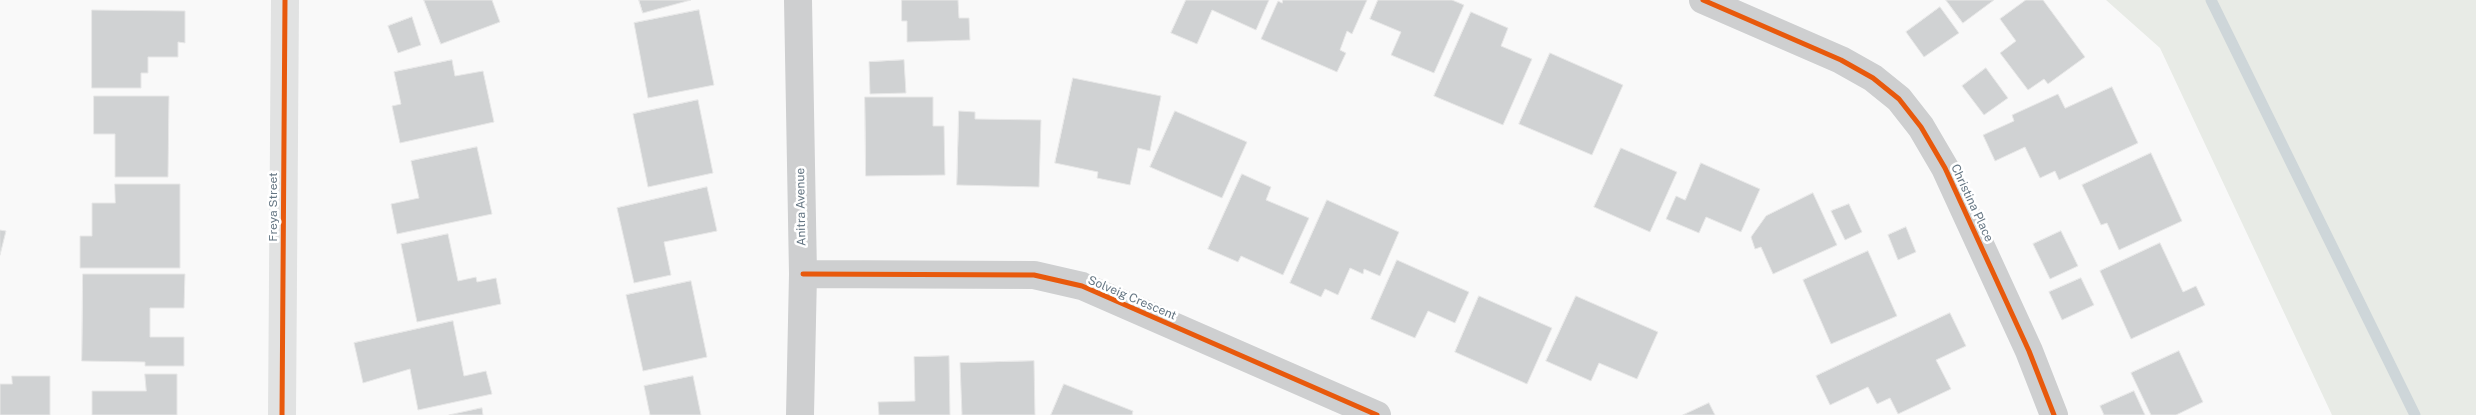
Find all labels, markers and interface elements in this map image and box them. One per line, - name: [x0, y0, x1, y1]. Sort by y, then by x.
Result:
- street label: Christina Place: [1948, 162, 1996, 244]
- street label: Anitra Avenue: [793, 168, 809, 246]
- street label: Freya Street: [266, 172, 280, 242]
- street label: Solveig Crescent: [1086, 273, 1178, 323]

